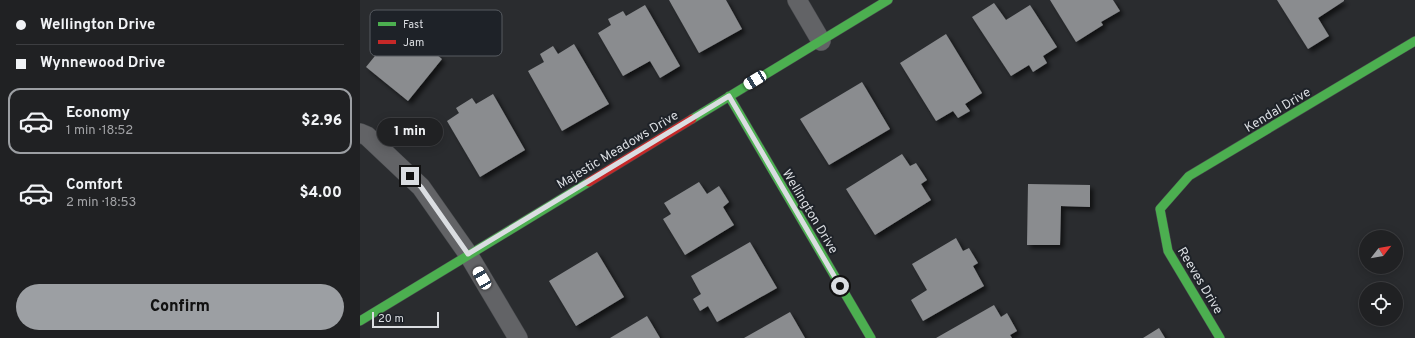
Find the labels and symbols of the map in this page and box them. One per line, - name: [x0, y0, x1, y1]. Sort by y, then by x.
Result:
- legend: [370, 10, 502, 56]
- text: Fast: [403, 18, 423, 32]
- text: Jam: [403, 36, 424, 50]
- car: [742, 69, 768, 91]
- street label: Kendal Drive: [1242, 85, 1314, 137]
- street label: Majestic Meadows Drive: [554, 108, 682, 193]
- callout: 1 min: [377, 118, 443, 146]
- route end: [401, 167, 419, 185]
- street label: Wellington Drive: [778, 167, 841, 257]
- north arrow: [1359, 230, 1403, 274]
- street label: Reeves Drive: [1173, 244, 1226, 318]
- car: [471, 265, 493, 291]
- route start: [831, 277, 849, 295]
- scale bar: [372, 310, 439, 329]

